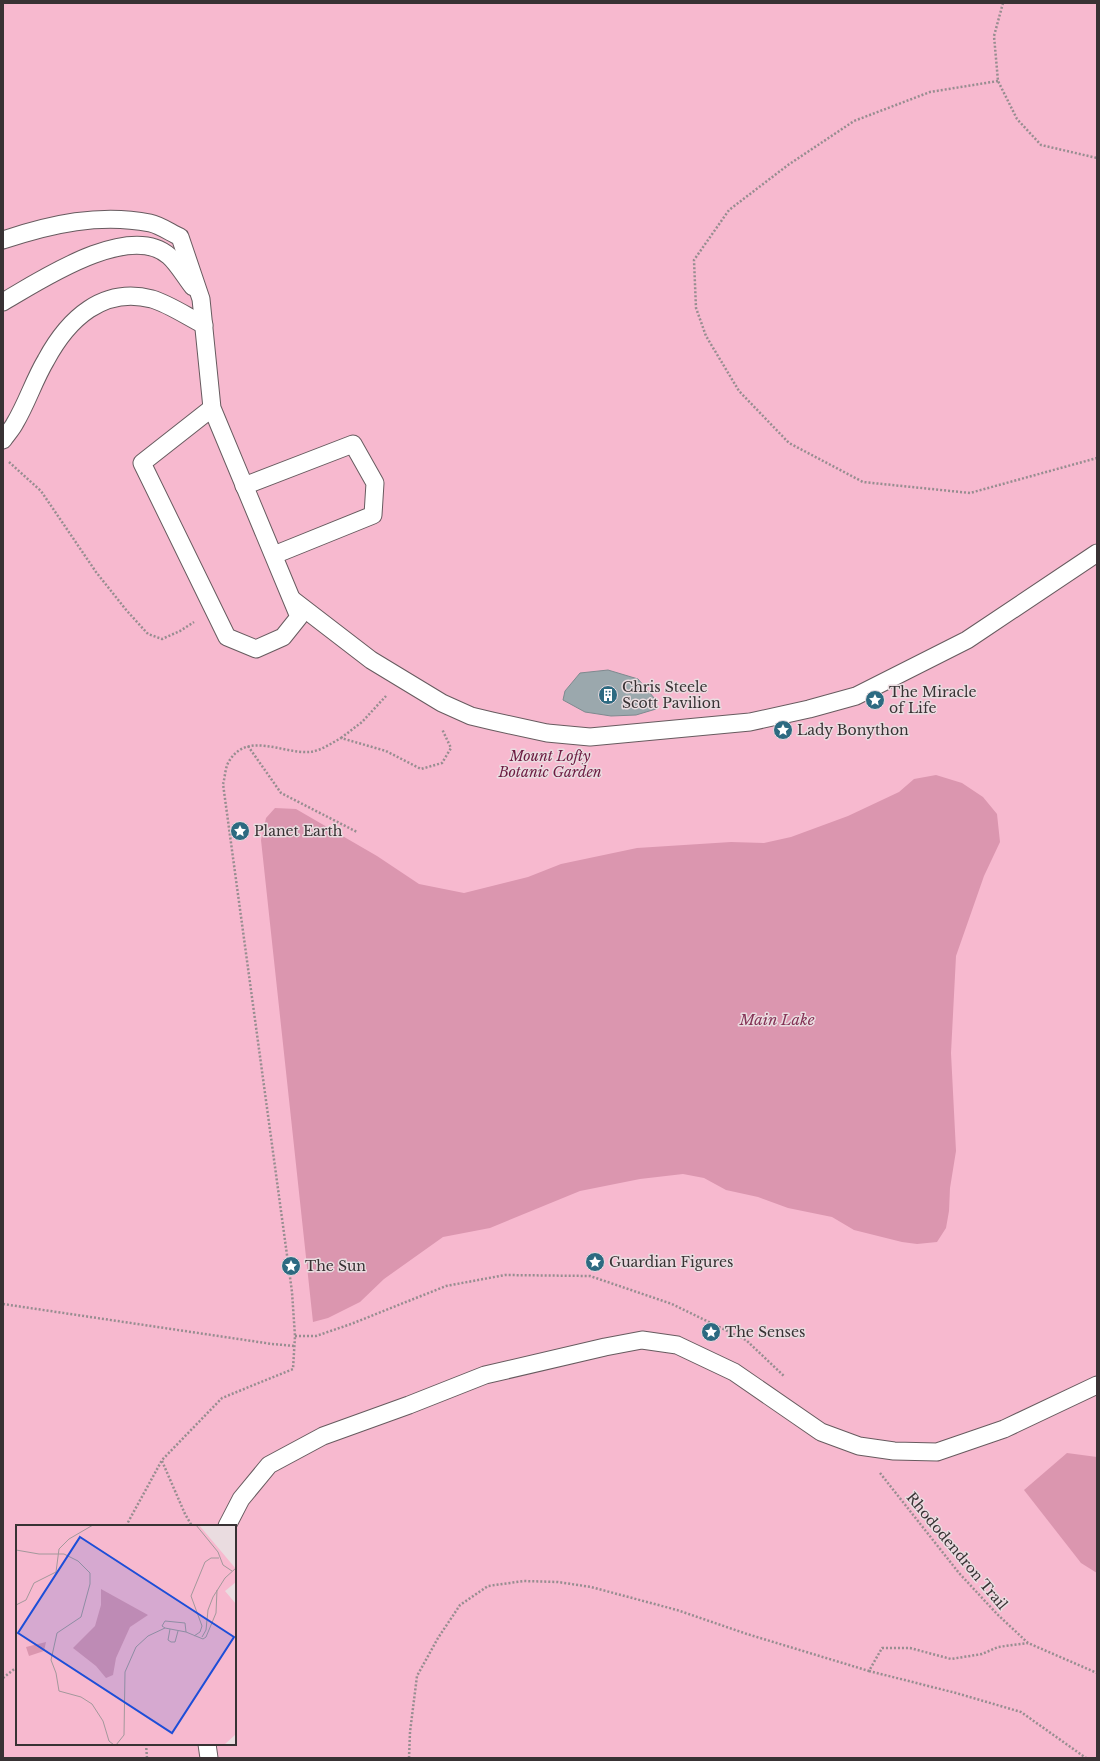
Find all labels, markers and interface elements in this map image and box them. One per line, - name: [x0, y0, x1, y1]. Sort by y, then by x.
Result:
- place label: Chris Steele Scott Pavilion: [622, 678, 721, 712]
- place label: The Miracle of Life: [889, 683, 976, 717]
- building icon: Chris Steele Scott Pavilion: [597, 684, 619, 706]
- place icon: The Miracle of Life: [864, 689, 886, 711]
- place icon: Lady Bonython: [772, 719, 794, 741]
- place label: Lady Bonython: [797, 721, 909, 739]
- park label: Mount Lofty Botanic Garden: [497, 747, 602, 781]
- place icon: Planet Earth: [229, 820, 251, 842]
- place label: Planet Earth: [254, 822, 343, 840]
- water label: Main Lake: [738, 1010, 815, 1029]
- place icon: Guardian Figures: [584, 1251, 606, 1273]
- place label: Guardian Figures: [609, 1253, 733, 1271]
- place icon: The Sun: [280, 1255, 302, 1277]
- place label: The Sun: [305, 1257, 366, 1275]
- place icon: The Senses: [700, 1321, 722, 1343]
- place label: The Senses: [725, 1323, 805, 1341]
- street label: Rhododendron Trail: [903, 1489, 1012, 1614]
- inset map: [16, 1525, 236, 1745]

